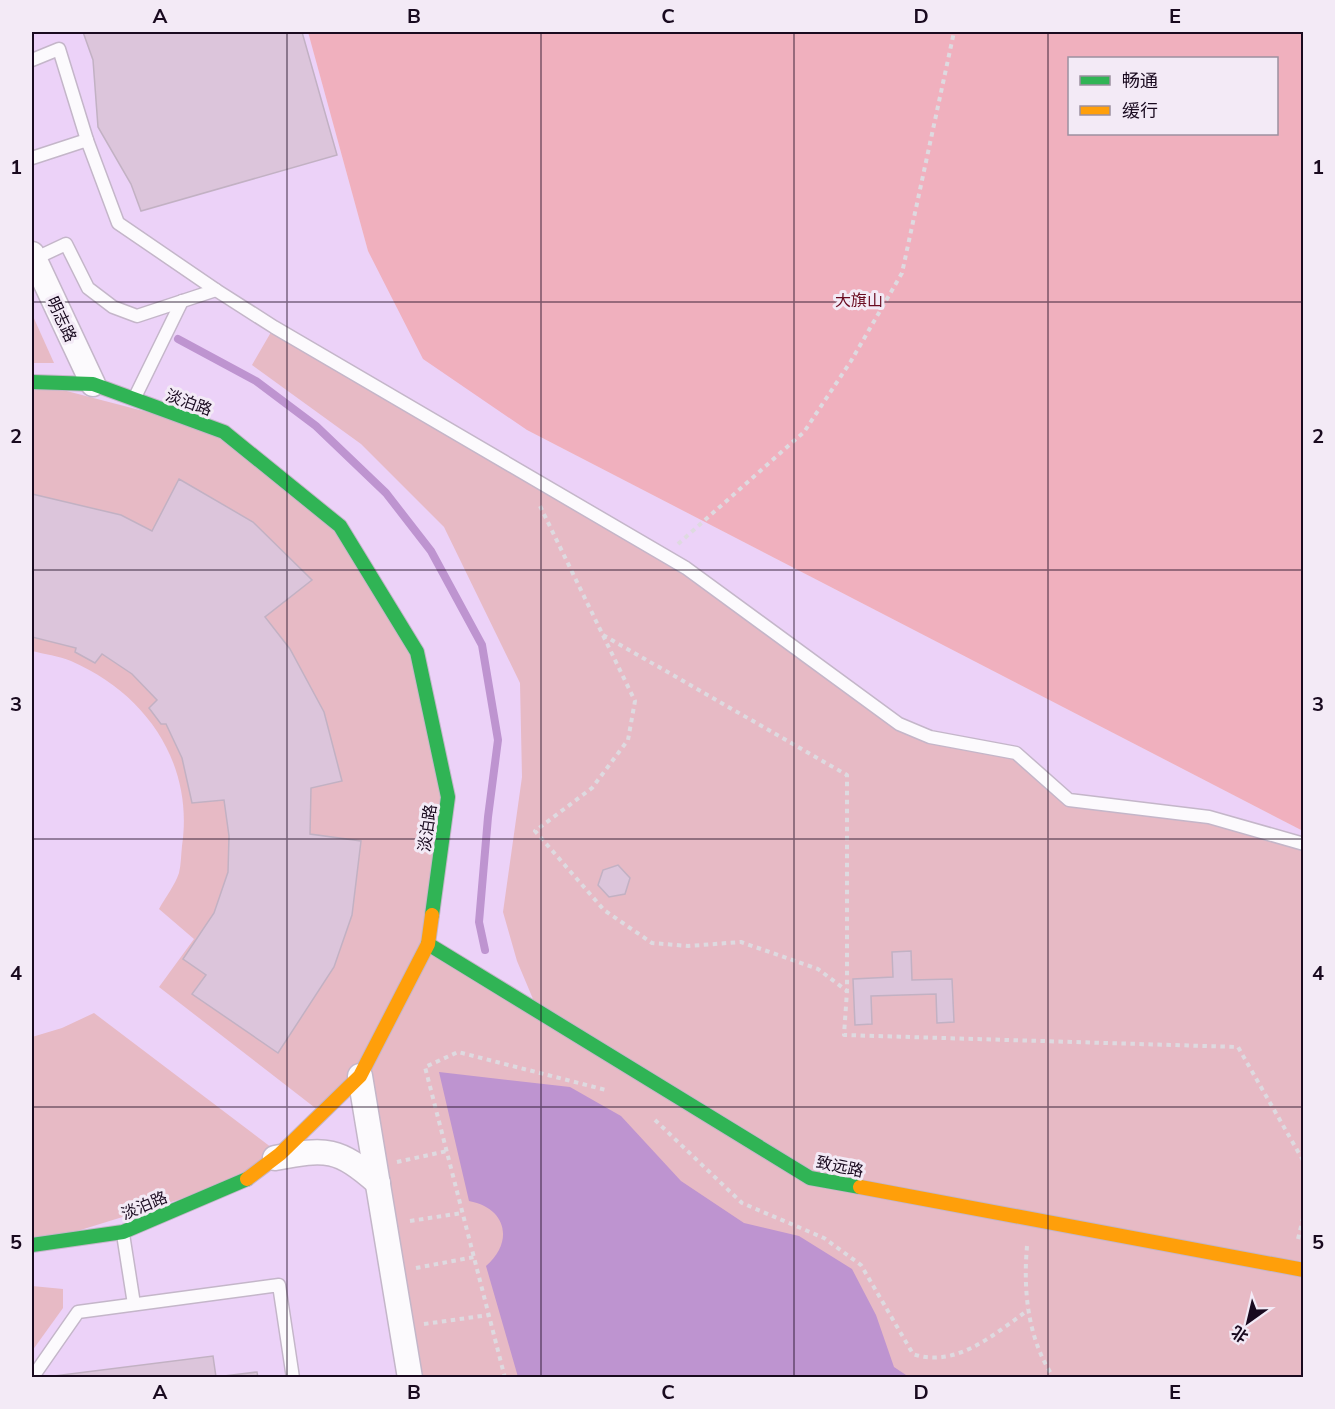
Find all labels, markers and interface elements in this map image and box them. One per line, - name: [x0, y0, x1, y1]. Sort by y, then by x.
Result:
- text: A: [153, 3, 168, 28]
- text: B: [407, 3, 421, 28]
- text: C: [661, 3, 675, 28]
- text: D: [913, 3, 929, 28]
- text: E: [1169, 3, 1181, 28]
- legend: [1068, 57, 1278, 135]
- text: 畅通: [1122, 69, 1158, 92]
- text: 缓行: [1122, 99, 1158, 122]
- text: 1: [10, 154, 22, 179]
- text: 1: [1312, 154, 1324, 179]
- park label: 大旗山: [835, 290, 883, 310]
- street label: 明志路: [43, 293, 81, 345]
- street label: 淡泊路: [163, 384, 215, 420]
- text: 2: [10, 423, 22, 448]
- text: 2: [1312, 423, 1324, 448]
- text: 3: [10, 691, 22, 716]
- text: 3: [1312, 691, 1324, 716]
- street label: 淡泊路: [414, 803, 440, 853]
- text: 4: [10, 960, 22, 985]
- text: 4: [1312, 960, 1324, 985]
- street label: 致远路: [814, 1151, 866, 1181]
- street label: 淡泊路: [118, 1186, 170, 1224]
- text: 5: [10, 1229, 22, 1254]
- text: 5: [1312, 1229, 1324, 1254]
- north arrow: [1218, 1292, 1278, 1352]
- text: 北: [1227, 1322, 1252, 1347]
- text: A: [153, 1379, 168, 1404]
- text: B: [407, 1379, 421, 1404]
- text: C: [661, 1379, 675, 1404]
- text: D: [913, 1379, 929, 1404]
- text: E: [1169, 1379, 1181, 1404]

